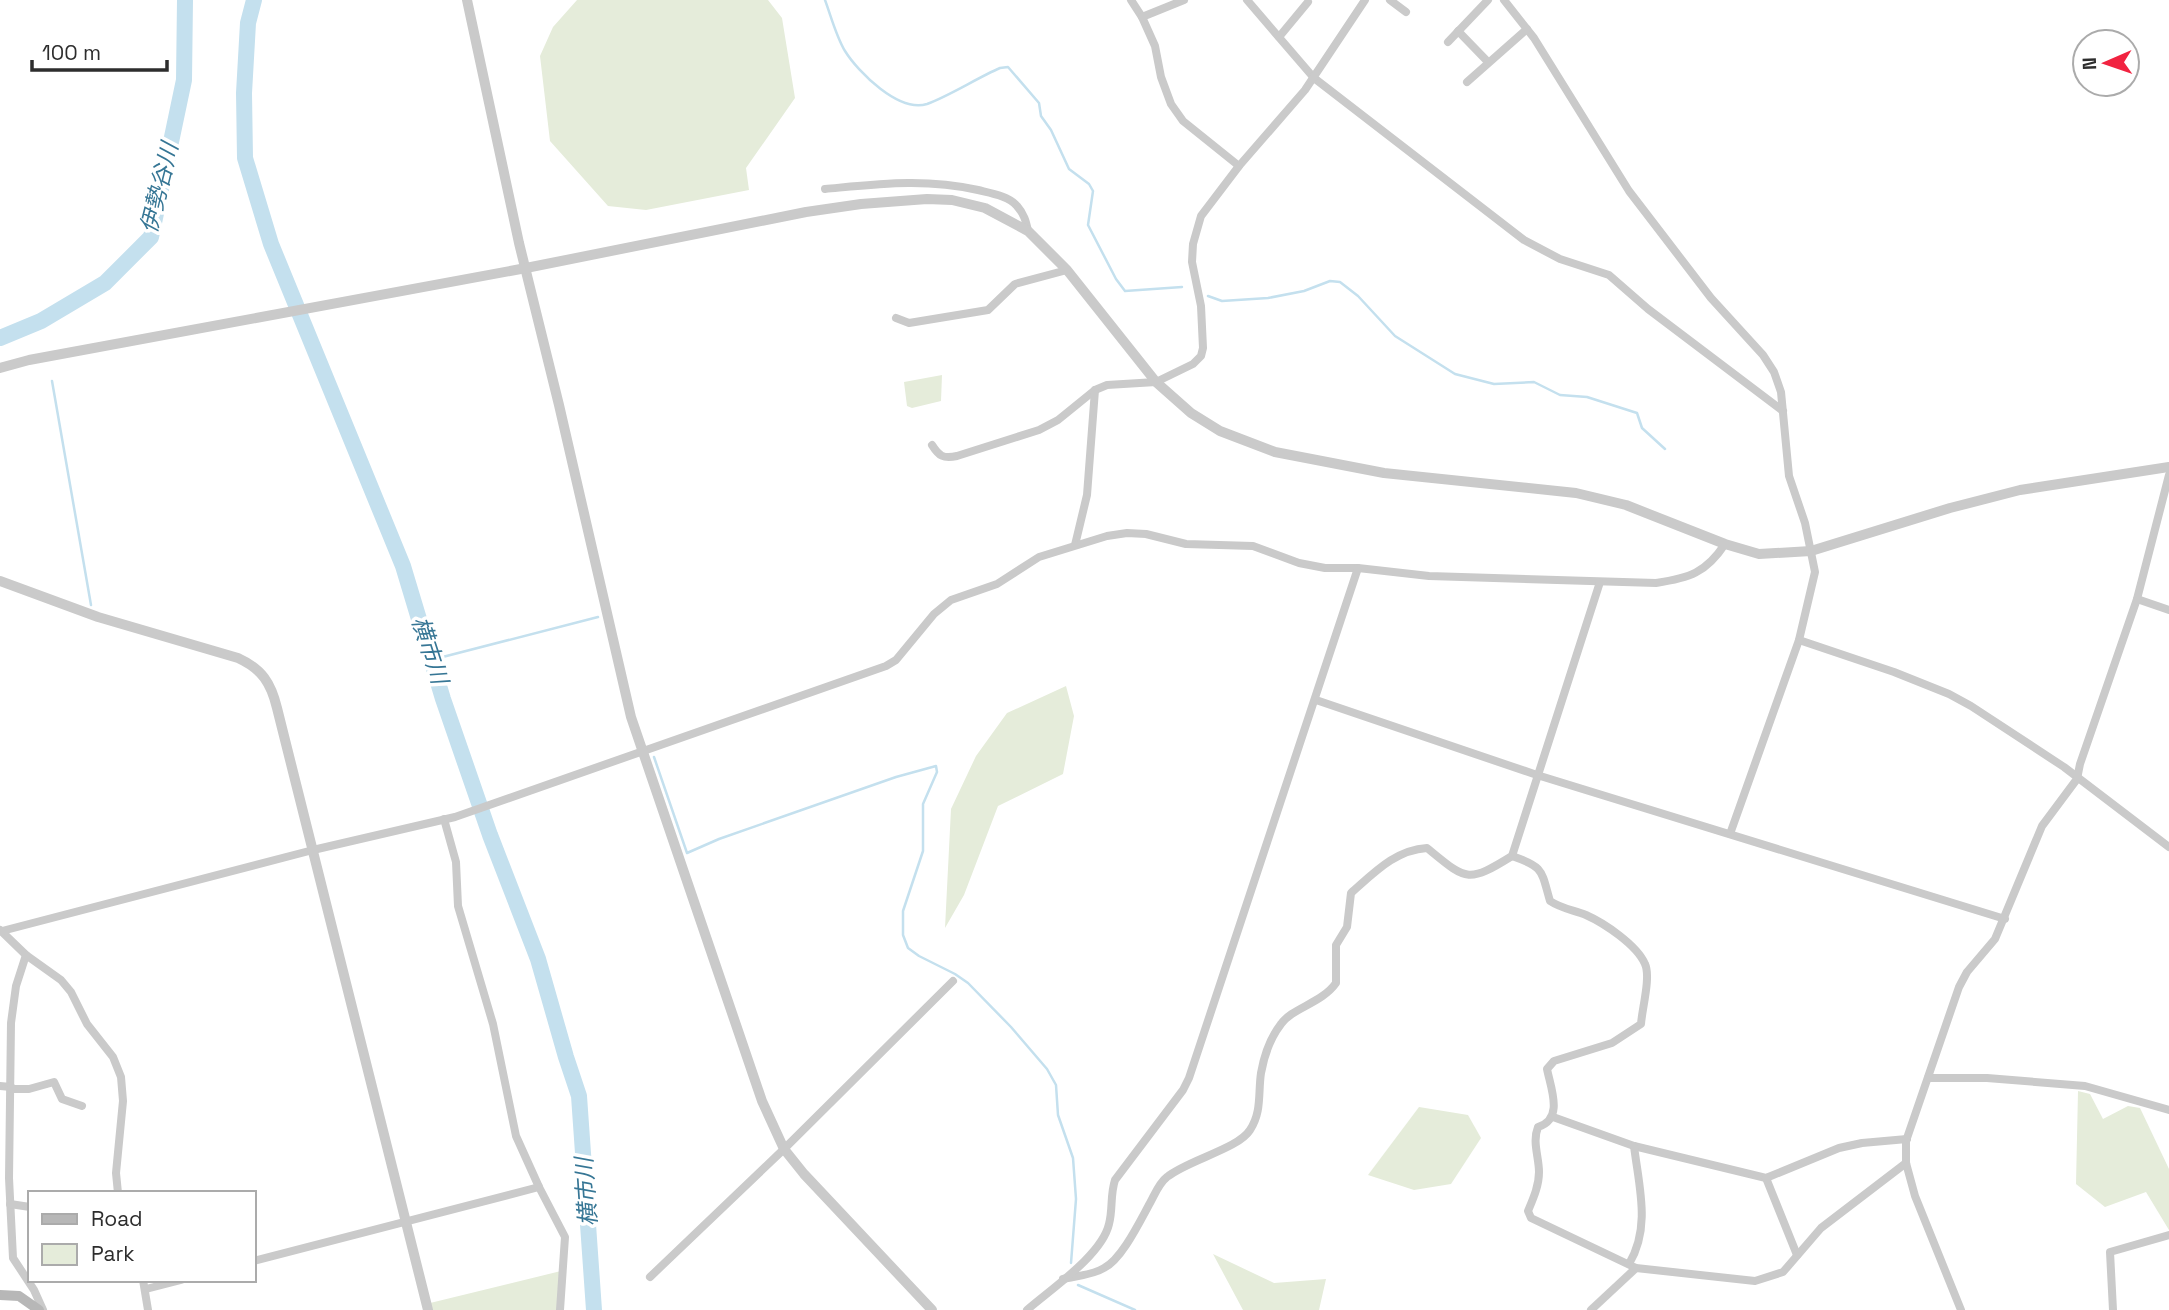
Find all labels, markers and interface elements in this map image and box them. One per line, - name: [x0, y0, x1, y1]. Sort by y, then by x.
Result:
- scale bar: [32, 28, 166, 72]
- north arrow: [2071, 28, 2141, 98]
- text: 100 m: [42, 39, 101, 66]
- text: N: [2077, 57, 2102, 70]
- water label: 伊勢谷川: [133, 137, 185, 236]
- water label: 横市川: [405, 613, 456, 690]
- water label: 横市川: [568, 1154, 603, 1227]
- legend: [28, 1191, 256, 1282]
- text: Road: [91, 1205, 143, 1232]
- text: Park: [91, 1240, 135, 1267]

